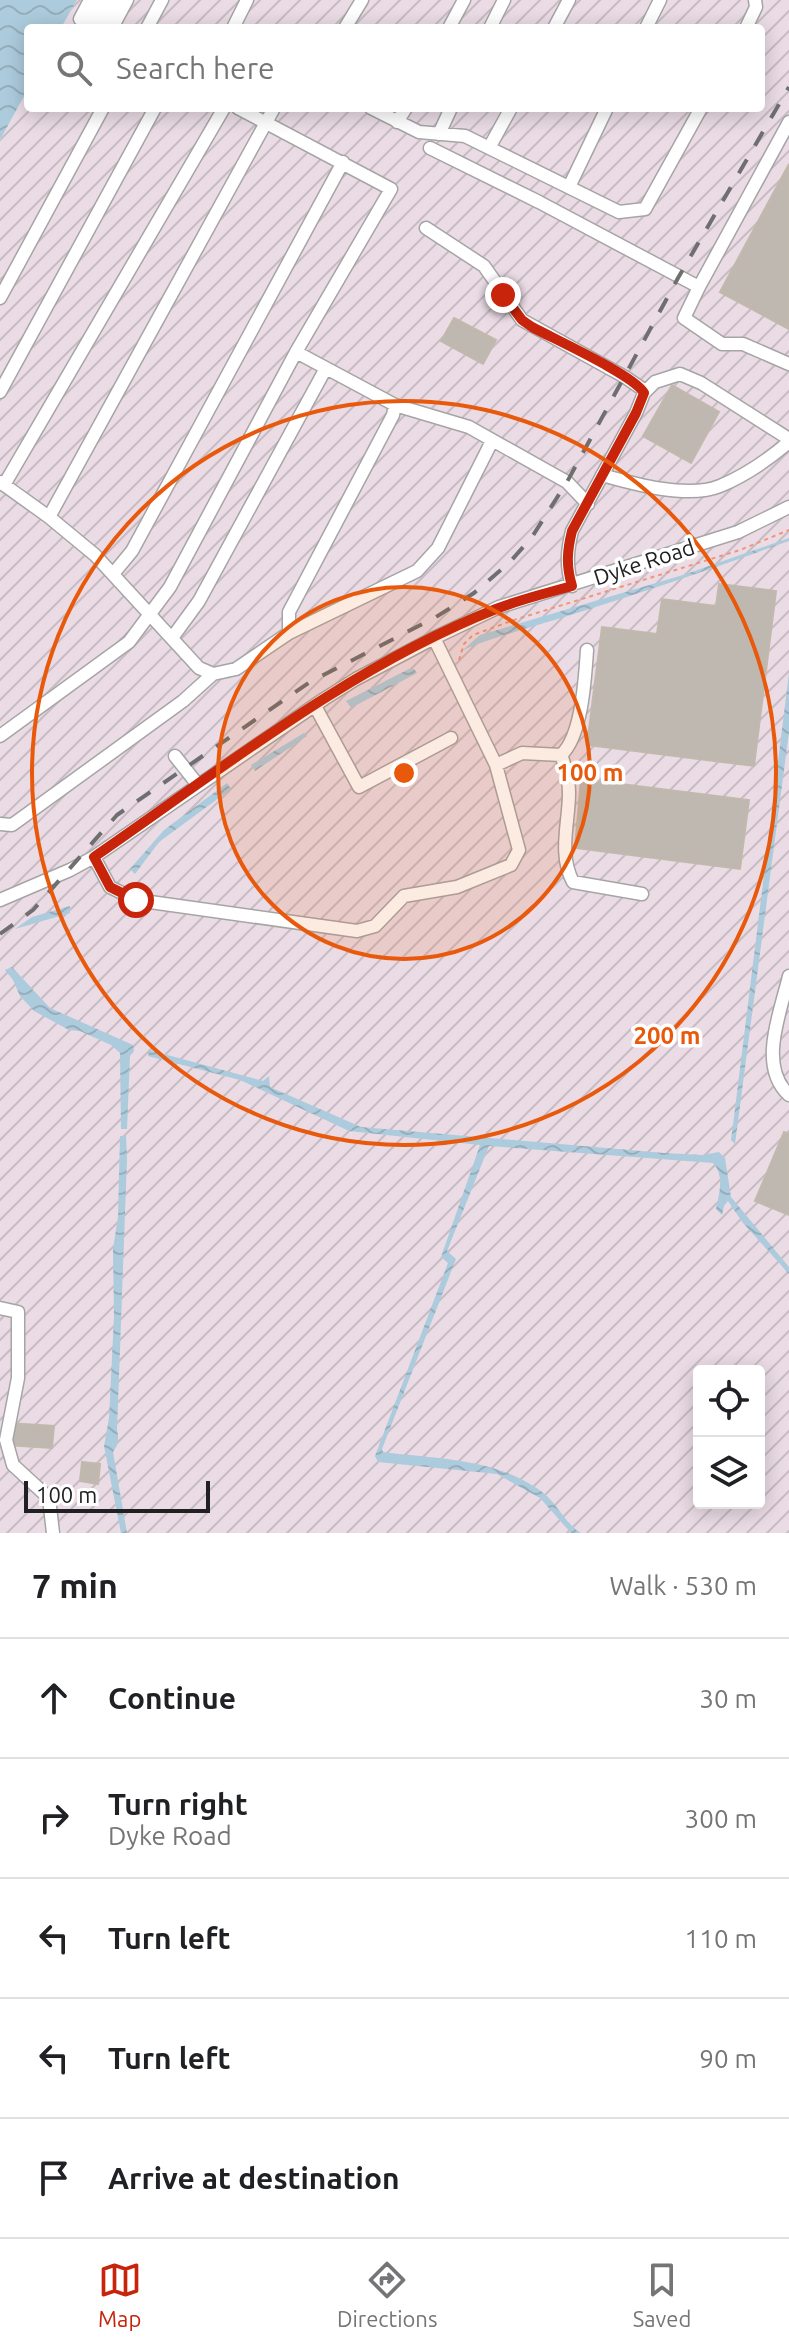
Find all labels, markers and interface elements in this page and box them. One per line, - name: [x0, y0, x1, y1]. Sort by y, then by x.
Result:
- search box: [24, 24, 765, 112]
- icon: search: [52, 46, 96, 90]
- text: Search here: [116, 51, 275, 85]
- route end: [485, 277, 521, 313]
- street label: Dyke Road: [590, 533, 698, 590]
- centre of rings: [390, 759, 418, 787]
- text: 100 m: [557, 759, 623, 786]
- route start: [118, 882, 154, 918]
- text: 200 m: [634, 1022, 700, 1049]
- map controls: [693, 1365, 765, 1509]
- button: locate: [693, 1365, 765, 1437]
- button: layers: [693, 1437, 765, 1509]
- scale bar: [24, 1477, 210, 1513]
- text: 100 m: [36, 1482, 97, 1507]
- text: 7 min: [32, 1566, 118, 1604]
- text: Walk · 530 m: [609, 1571, 757, 1600]
- icon: ahead: [32, 1676, 76, 1720]
- text: Continue: [108, 1681, 236, 1715]
- text: 30 m: [699, 1684, 757, 1713]
- text: Turn right: [108, 1787, 248, 1821]
- icon: right: [32, 1796, 76, 1840]
- text: 300 m: [685, 1804, 757, 1833]
- text: Dyke Road: [108, 1821, 232, 1850]
- icon: left: [32, 1916, 76, 1960]
- text: Turn left: [108, 1921, 230, 1955]
- text: 110 m: [685, 1924, 757, 1953]
- icon: left: [32, 2036, 76, 2080]
- text: Turn left: [108, 2041, 230, 2075]
- text: 90 m: [699, 2044, 757, 2073]
- icon: arrive: [32, 2156, 76, 2200]
- text: Arrive at destination: [108, 2161, 400, 2195]
- tab: Map: [98, 2258, 142, 2331]
- tab: Directions: [337, 2258, 437, 2331]
- tab: Saved: [633, 2258, 691, 2331]

